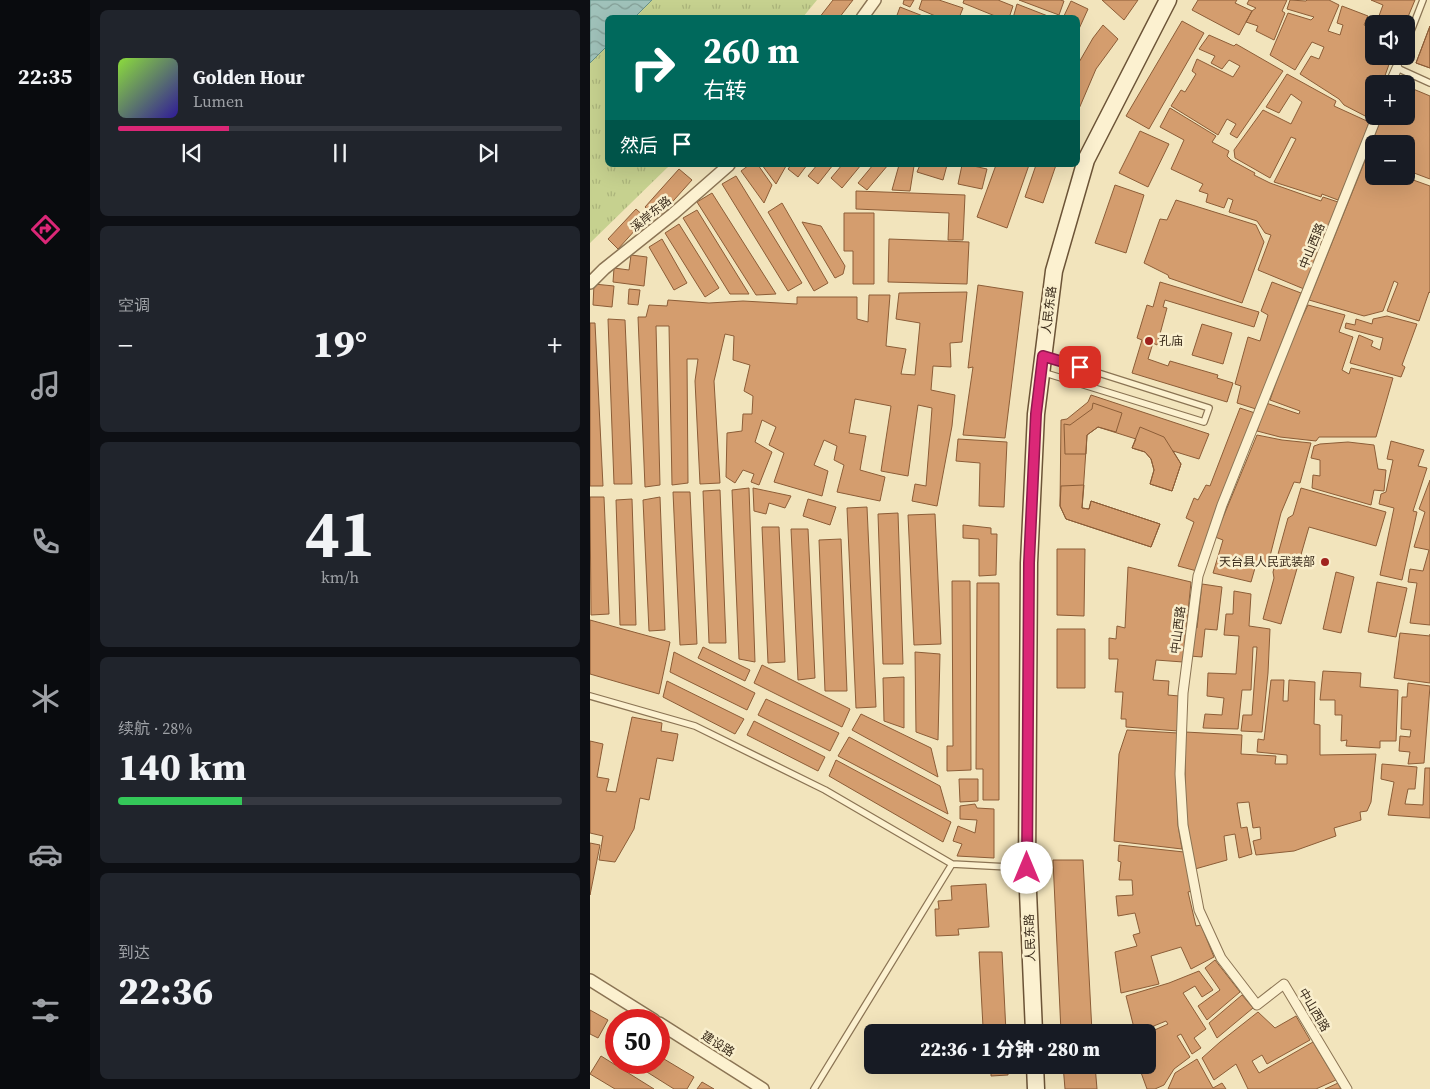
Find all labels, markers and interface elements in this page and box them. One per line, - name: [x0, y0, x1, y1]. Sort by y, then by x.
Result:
- map controls: [1365, 15, 1415, 185]
- button: sound: [1365, 15, 1415, 65]
- text: 260 m: [703, 27, 799, 75]
- icon: right: [620, 35, 685, 100]
- text: 22:35: [18, 61, 72, 91]
- text: Golden Hour: [193, 64, 305, 90]
- text: 右转: [703, 75, 747, 105]
- button: +: [1365, 75, 1415, 125]
- text: Lumen: [193, 90, 244, 112]
- icon: arrive: [668, 130, 696, 158]
- text: 然后: [620, 132, 658, 158]
- button: −: [1365, 135, 1415, 185]
- icon: previous: [178, 139, 206, 167]
- icon: pause: [326, 139, 354, 167]
- icon: next: [474, 139, 502, 167]
- street label: 溪岸东路: [627, 193, 675, 235]
- icon: directions: [28, 212, 63, 247]
- street label: 中山西路: [1296, 221, 1328, 271]
- street label: 人民东路: [1038, 285, 1060, 335]
- text: 空调: [118, 294, 150, 316]
- text: 19°: [313, 318, 367, 370]
- text: −: [118, 326, 133, 364]
- text: +: [547, 326, 562, 364]
- place label: 孔庙: [1159, 333, 1183, 349]
- marker: 孔庙: [1143, 335, 1155, 347]
- pin: [1059, 346, 1101, 388]
- icon: arrive: [1066, 353, 1094, 381]
- icon: music: [28, 368, 63, 403]
- text: 41: [305, 489, 375, 578]
- icon: phone: [28, 524, 63, 559]
- place label: 天台县人民武装部: [1219, 554, 1315, 570]
- marker: 天台县人民武装部: [1319, 556, 1331, 568]
- text: km/h: [321, 566, 359, 588]
- street label: 中山西路: [1167, 605, 1189, 655]
- icon: climate: [28, 681, 63, 716]
- text: 续航 · 28%: [118, 717, 192, 739]
- text: 140 km: [118, 741, 246, 793]
- icon: car: [28, 837, 63, 872]
- position arrow: [1000, 841, 1052, 893]
- street label: 人民东路: [1021, 914, 1039, 962]
- text: 到达: [118, 941, 150, 963]
- text: 22:36: [118, 965, 213, 1017]
- street label: 中山西路: [1295, 985, 1333, 1035]
- icon: filters: [28, 993, 63, 1028]
- speed limit sign: 50: [605, 1009, 670, 1074]
- street label: 建设路: [698, 1028, 738, 1060]
- text: 22:36 · 1 分钟 · 280 m: [920, 1036, 1100, 1062]

